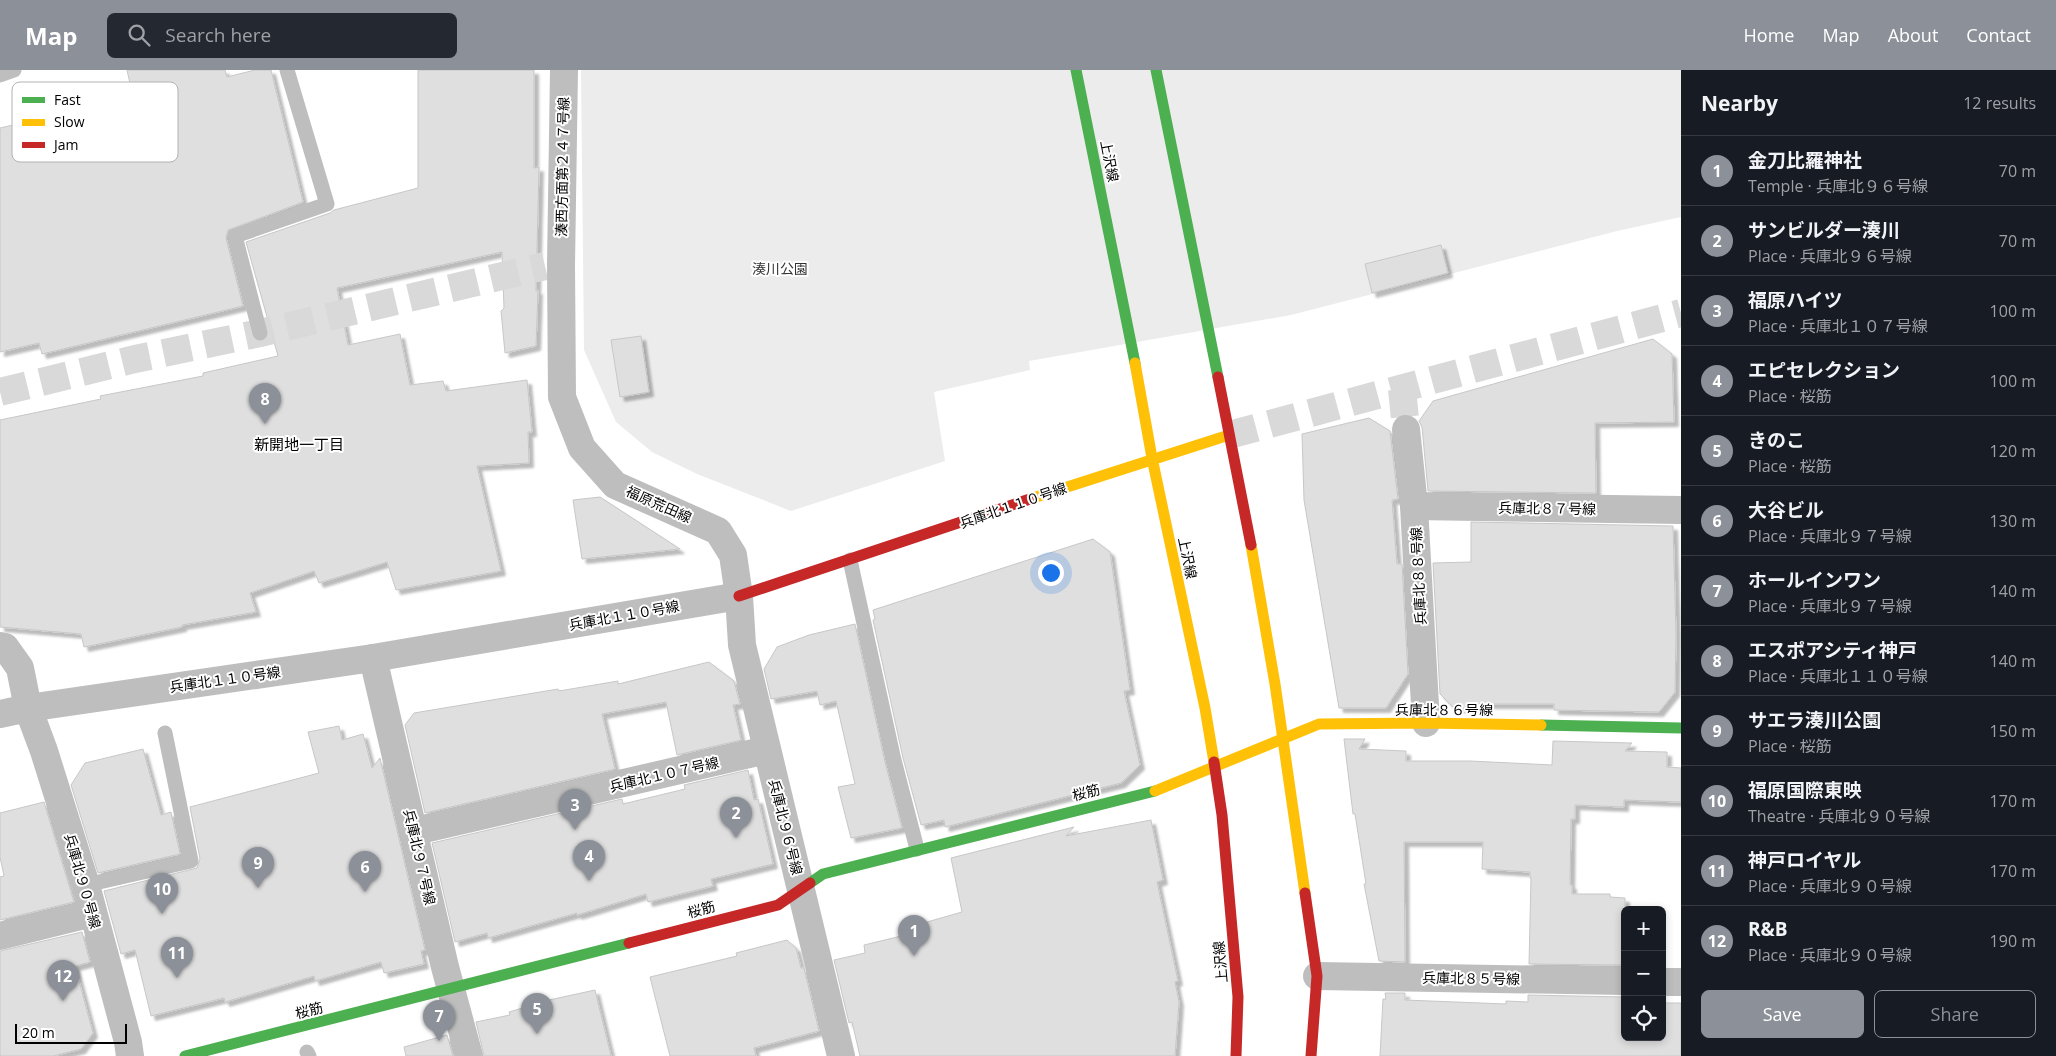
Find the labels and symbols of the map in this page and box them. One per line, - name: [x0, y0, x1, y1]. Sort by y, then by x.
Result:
- legend: [12, 82, 178, 162]
- text: Fast: [54, 90, 81, 109]
- street label: 湊西方面第２４７号線: [551, 97, 573, 237]
- text: Slow: [54, 112, 85, 131]
- text: Jam: [52, 135, 79, 154]
- street label: 上沢線: [1097, 139, 1123, 183]
- park label: 湊川公園: [752, 259, 808, 278]
- pin: 8: [249, 383, 281, 424]
- district label: 新開地一丁目: [254, 434, 344, 454]
- street label: 兵庫北１１０号線: [957, 478, 1069, 532]
- street label: 福原荒田線: [623, 481, 695, 527]
- street label: 兵庫北８７号線: [1498, 498, 1596, 518]
- street label: 兵庫北８８号線: [1406, 527, 1430, 625]
- street label: 上沢線: [1174, 535, 1202, 581]
- your location: [1038, 560, 1064, 586]
- street label: 兵庫北１１０号線: [567, 596, 681, 634]
- street label: 兵庫北１１０号線: [168, 662, 282, 696]
- street label: 兵庫北８６号線: [1395, 700, 1493, 719]
- street label: 兵庫北１０７号線: [607, 752, 721, 796]
- street label: 兵庫北９６号線: [765, 777, 807, 877]
- street label: 桜筋: [1070, 779, 1102, 805]
- pin: 3: [559, 789, 591, 830]
- pin: 2: [720, 797, 752, 838]
- street label: 兵庫北９７号線: [400, 807, 440, 907]
- street label: 兵庫北９０号線: [60, 831, 106, 931]
- pin: 4: [573, 840, 605, 881]
- pin: 9: [242, 847, 274, 888]
- pin: 6: [349, 851, 381, 892]
- pin: 10: [146, 873, 178, 914]
- street label: 桜筋: [685, 896, 717, 922]
- pin: 1: [898, 915, 930, 956]
- pin: 11: [161, 937, 193, 978]
- street label: 上沢線: [1209, 940, 1231, 984]
- pin: 12: [47, 960, 79, 1001]
- street label: 兵庫北８５号線: [1422, 968, 1520, 988]
- pin: 5: [521, 993, 553, 1034]
- street label: 桜筋: [293, 997, 325, 1023]
- pin: 7: [423, 1000, 455, 1041]
- scale bar: [15, 1021, 128, 1044]

